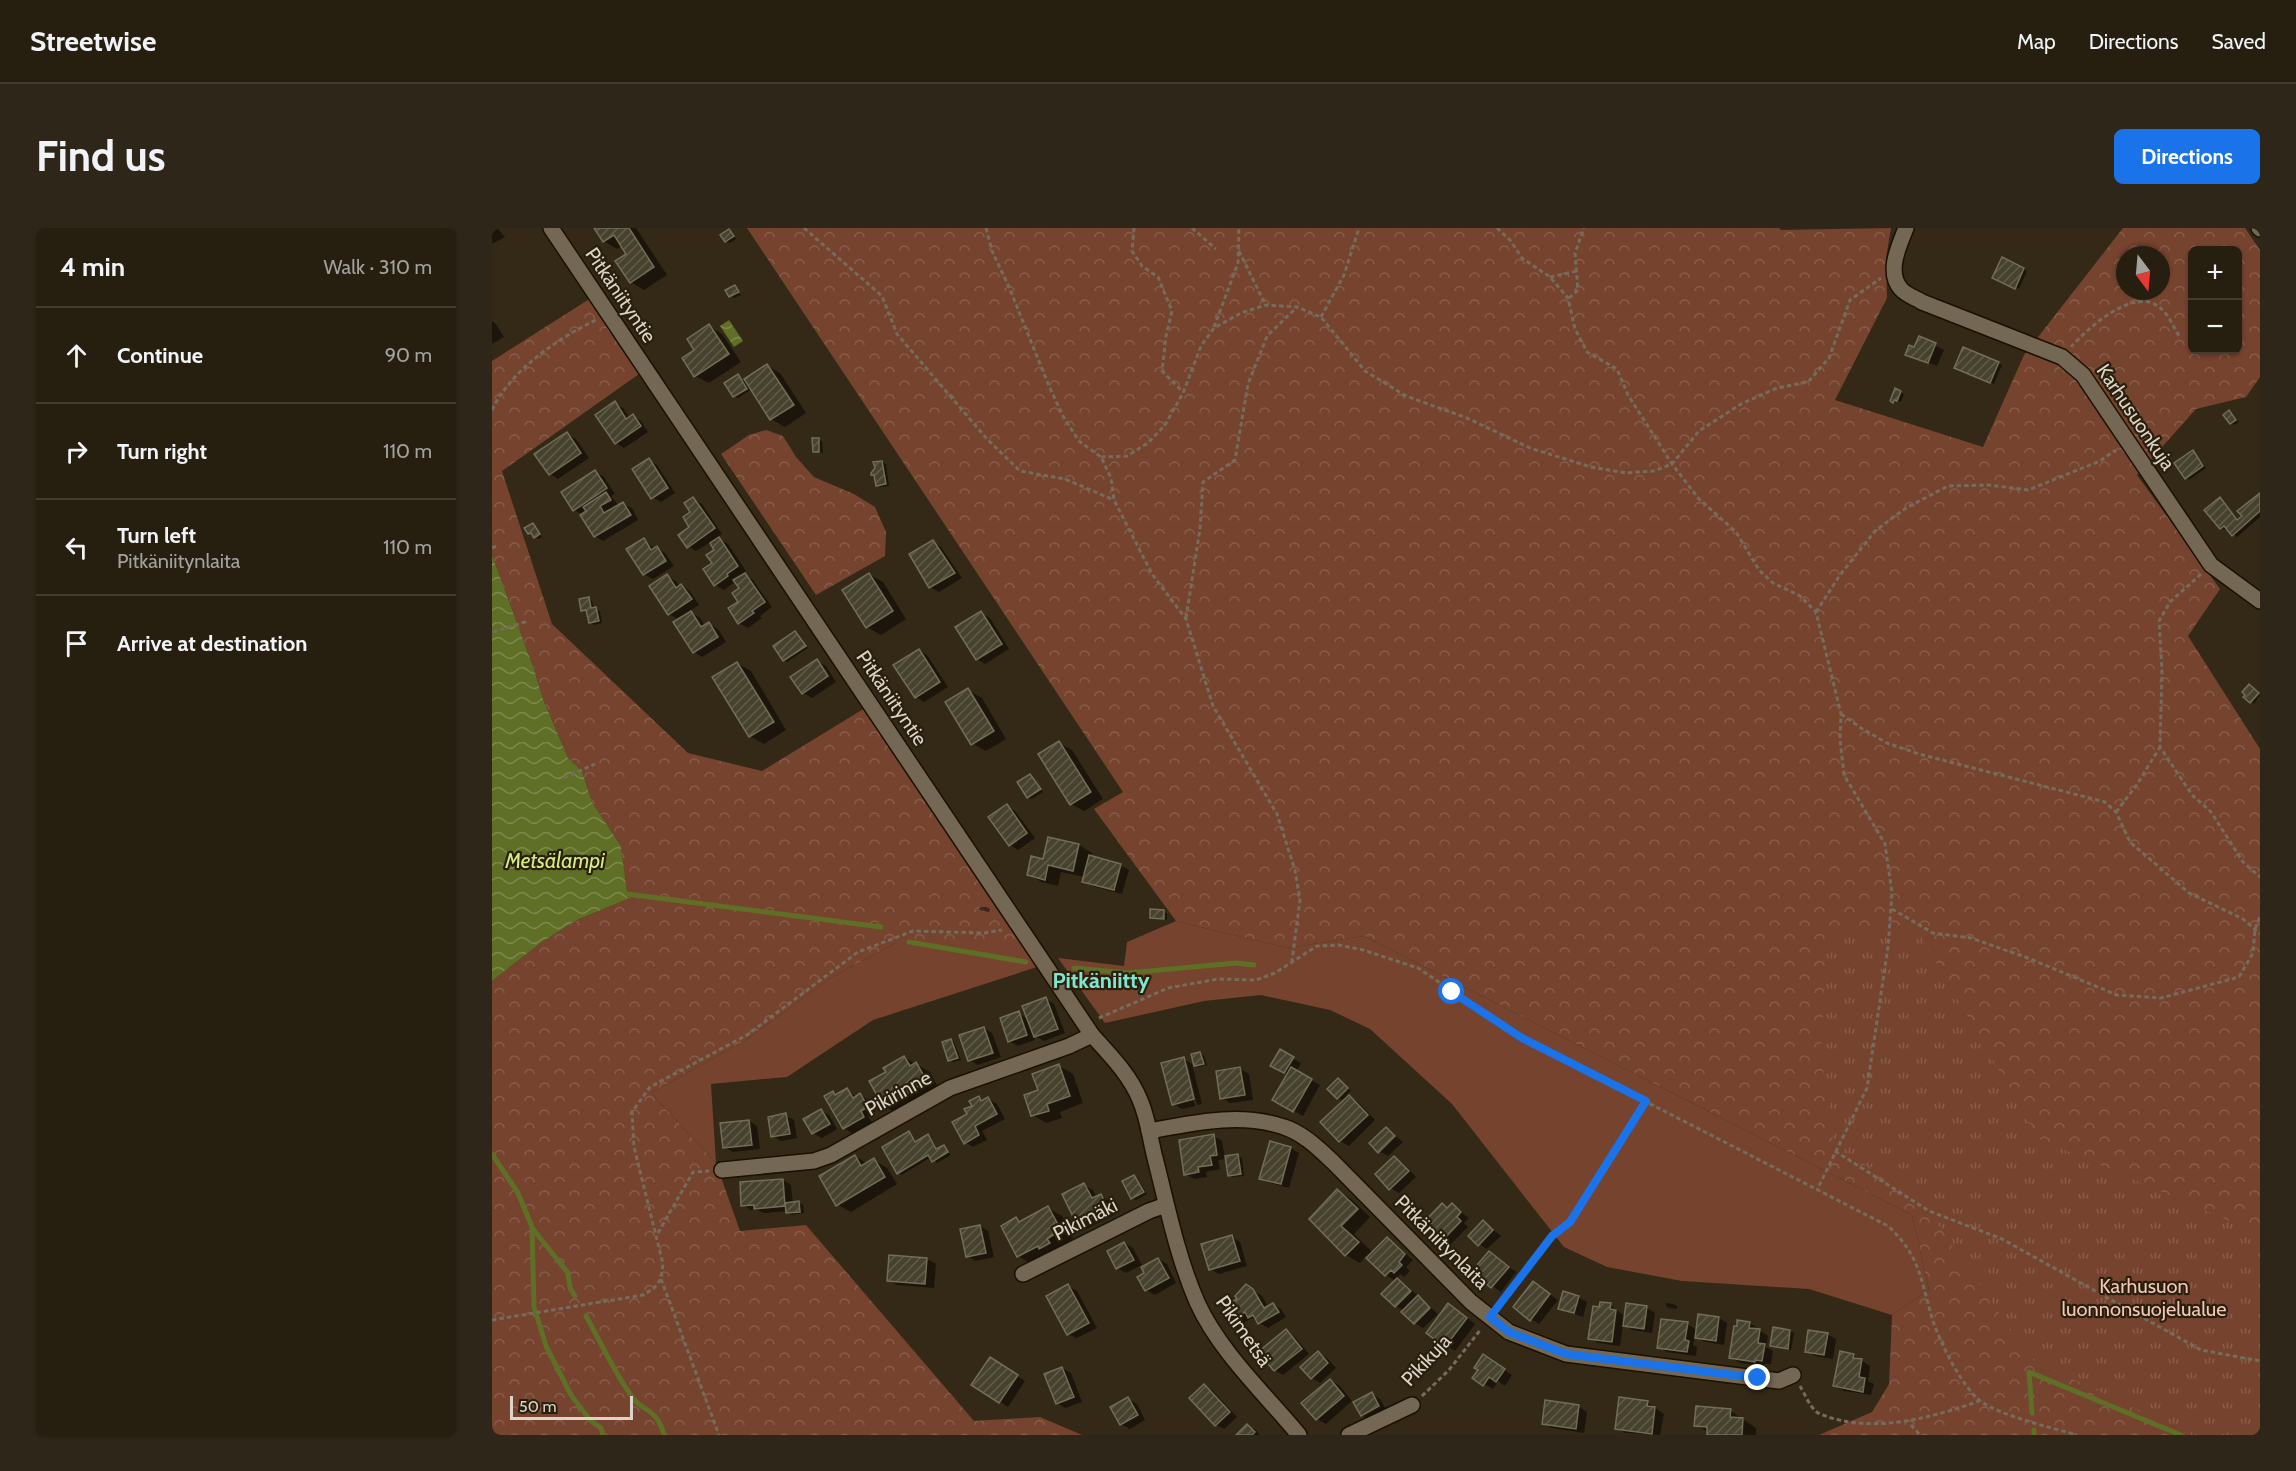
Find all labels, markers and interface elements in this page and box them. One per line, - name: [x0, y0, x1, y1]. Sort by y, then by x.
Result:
- text: Streetwise: [30, 24, 156, 58]
- text: Map: [2017, 29, 2056, 54]
- text: Directions: [2089, 29, 2178, 54]
- text: Saved: [2211, 29, 2266, 54]
- button: Directions: [2114, 129, 2260, 184]
- text: Find us: [36, 130, 165, 182]
- street label: Pitkäniityntie: [580, 243, 662, 347]
- north arrow: [2116, 246, 2170, 300]
- map controls: [2188, 246, 2242, 354]
- button: +: [2188, 246, 2242, 300]
- text: 4 min: [60, 251, 125, 283]
- text: Walk · 310 m: [324, 255, 432, 279]
- button: −: [2188, 300, 2242, 354]
- icon: ahead: [60, 339, 93, 372]
- text: Continue: [117, 342, 203, 369]
- text: 90 m: [385, 343, 432, 367]
- street label: Karhusuonkuja: [2092, 359, 2181, 475]
- icon: right: [60, 435, 93, 468]
- text: Turn right: [117, 438, 207, 465]
- text: 110 m: [383, 439, 432, 463]
- text: Turn left: [117, 522, 196, 549]
- icon: left: [60, 531, 93, 564]
- text: 110 m: [383, 535, 432, 559]
- text: Pitkäniitynlaita: [117, 549, 240, 573]
- icon: arrive: [60, 627, 93, 660]
- text: Arrive at destination: [117, 630, 307, 657]
- street label: Pitkäniityntie: [851, 646, 933, 750]
- water label: Metsälampi: [504, 848, 605, 873]
- district label: Pitkäniitty: [1053, 967, 1150, 994]
- route start: [1438, 978, 1464, 1004]
- street label: Pikirinne: [861, 1065, 935, 1121]
- street label: Pitkäniitynlaita: [1390, 1190, 1494, 1294]
- street label: Pikimäki: [1049, 1193, 1121, 1245]
- park label: Karhusuon luonnonsuojelualue: [2061, 1274, 2227, 1321]
- street label: Pikimetsä: [1211, 1291, 1277, 1371]
- street label: Pikikuja: [1396, 1329, 1456, 1391]
- route end: [1744, 1364, 1770, 1390]
- scale bar: [510, 1393, 633, 1420]
- text: 50 m: [519, 1397, 556, 1416]

